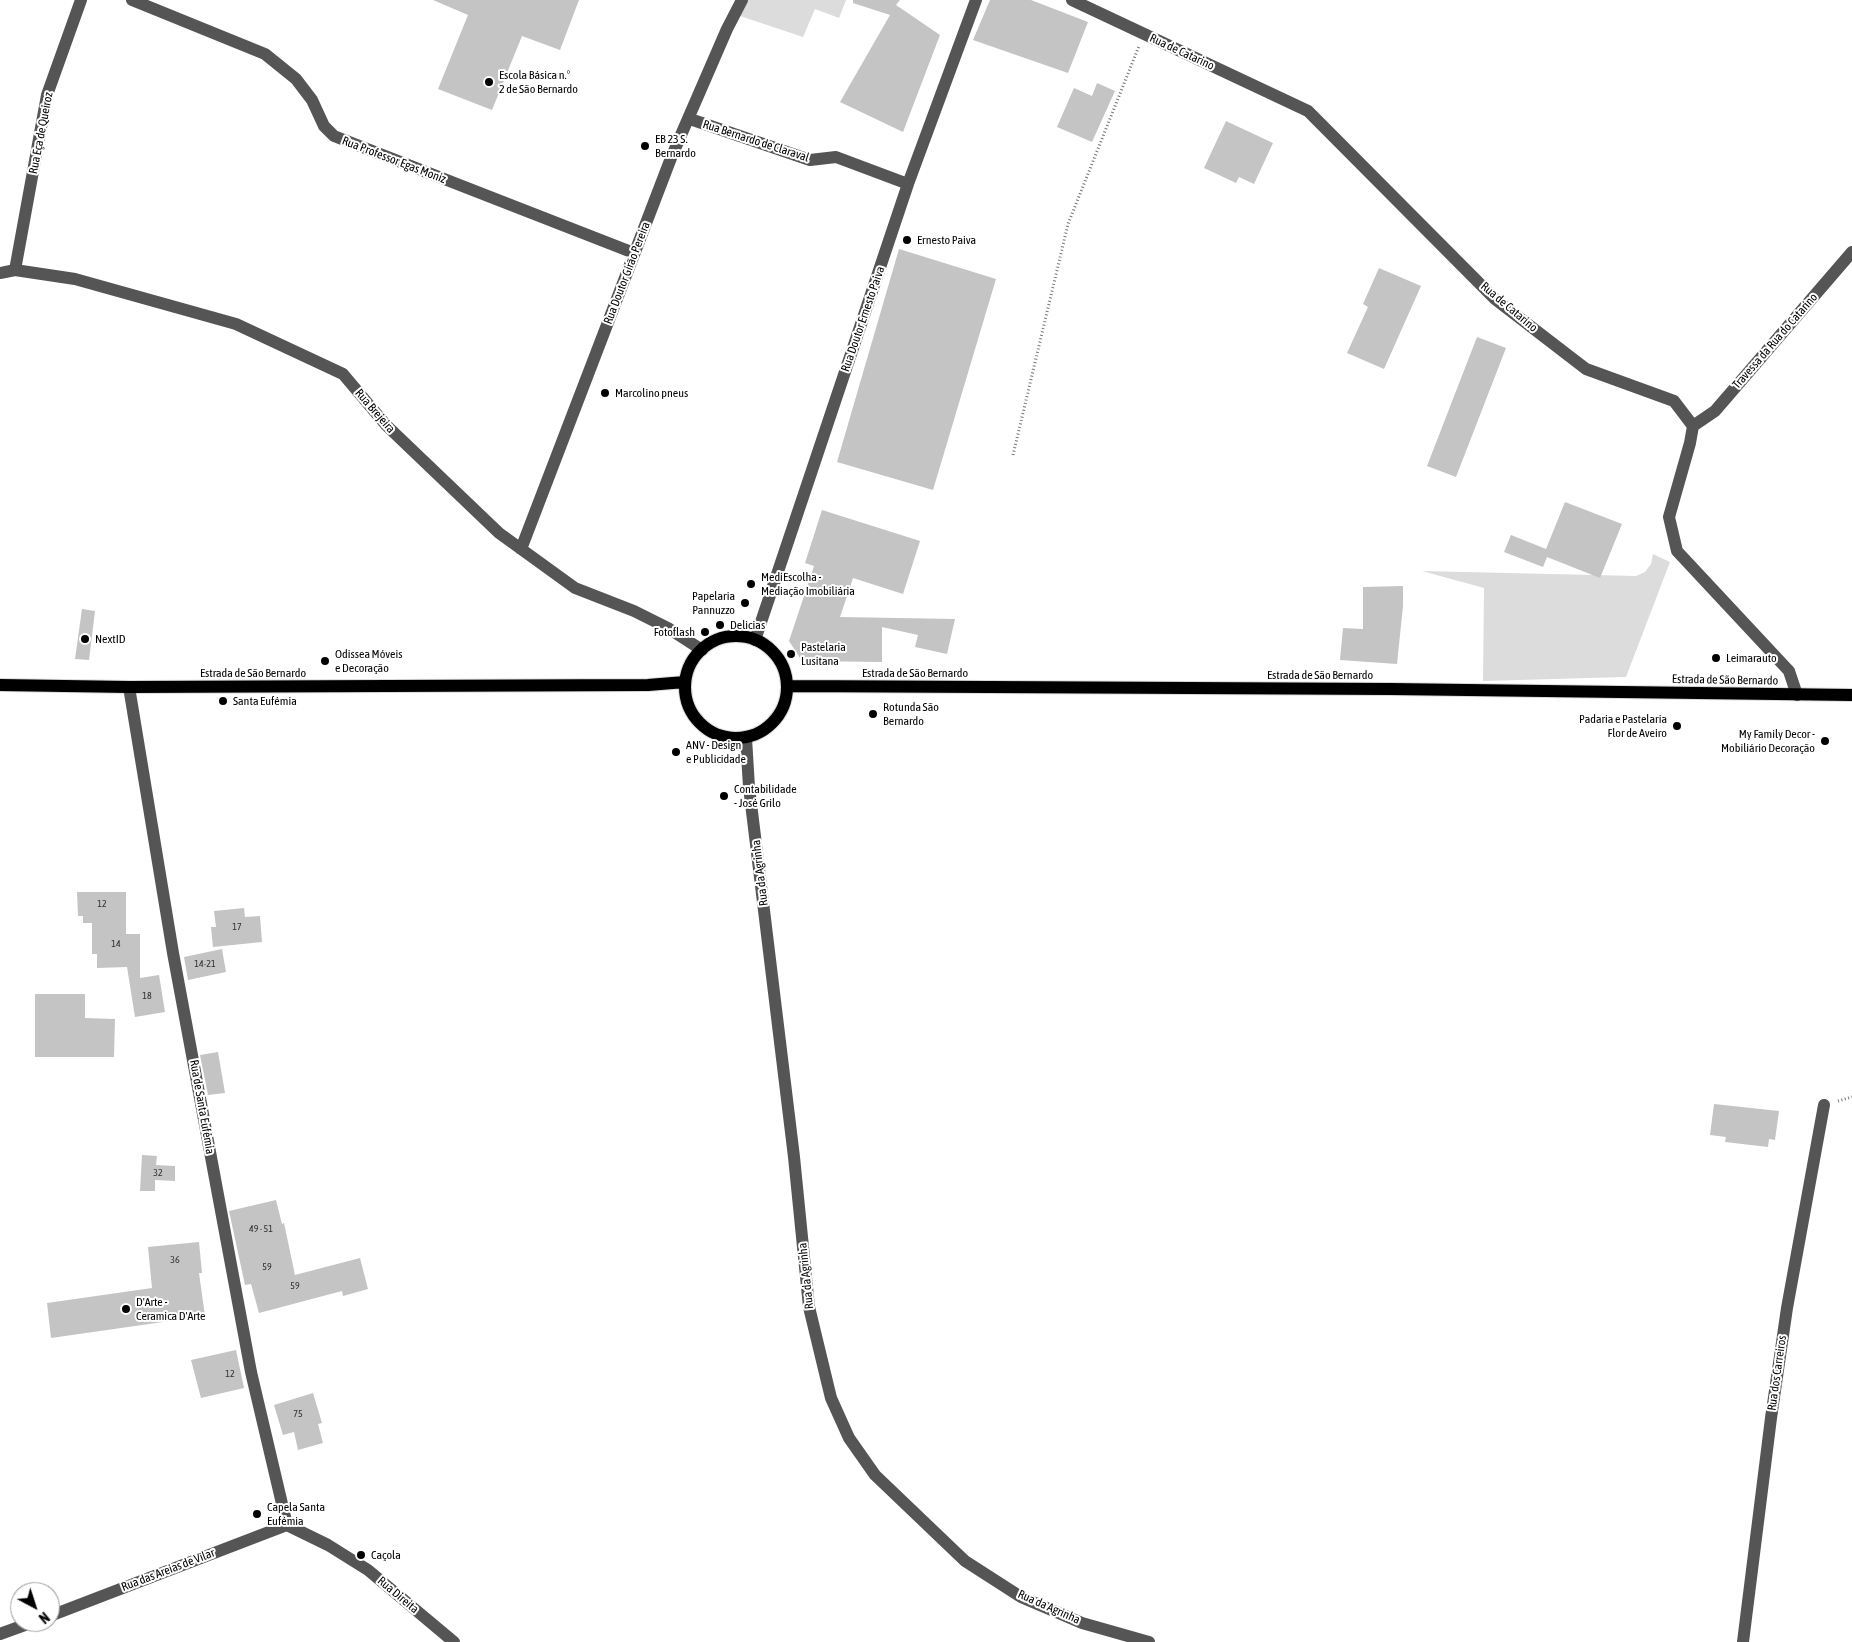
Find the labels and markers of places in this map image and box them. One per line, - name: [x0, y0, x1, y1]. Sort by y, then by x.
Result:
- place label: Escola Básica n.º 2 de São Bernardo: [499, 68, 578, 96]
- marker: Escola Básica n.º 2 de São Bernardo: [483, 76, 495, 88]
- place label: EB 23 S. Bernardo: [655, 132, 696, 160]
- marker: EB 23 S. Bernardo: [639, 140, 651, 152]
- place label: Ernesto Paiva: [917, 233, 976, 247]
- marker: Ernesto Paiva: [901, 234, 913, 246]
- place label: Marcolino pneus: [615, 386, 688, 400]
- marker: Marcolino pneus: [599, 387, 611, 399]
- place label: MediEscolha - Mediação Imobiliária: [761, 570, 855, 598]
- marker: MediEscolha - Mediação Imobiliária: [745, 578, 757, 590]
- place label: Papelaria Pannuzzo: [692, 589, 735, 617]
- marker: Papelaria Pannuzzo: [739, 597, 751, 609]
- place label: Delicias: [730, 618, 765, 632]
- marker: Delicias: [714, 619, 726, 631]
- place label: Fotoflash: [654, 625, 695, 639]
- marker: Fotoflash: [699, 626, 711, 638]
- place label: NextID: [95, 632, 125, 646]
- marker: NextID: [79, 633, 91, 645]
- place label: Pastelaria Lusitana: [801, 640, 846, 668]
- place label: Odissea Móveis e Decoração: [335, 647, 402, 675]
- marker: Pastelaria Lusitana: [785, 648, 797, 660]
- place label: Leimarauto: [1726, 651, 1777, 665]
- marker: Leimarauto: [1710, 652, 1722, 664]
- marker: Odissea Móveis e Decoração: [319, 655, 331, 667]
- place label: Santa Eufémia: [233, 694, 297, 708]
- marker: Santa Eufémia: [217, 695, 229, 707]
- place label: Rotunda São Bernardo: [883, 700, 939, 728]
- marker: Rotunda São Bernardo: [867, 708, 879, 720]
- place label: Padaria e Pastelaria Flor de Aveiro: [1579, 712, 1667, 740]
- marker: Padaria e Pastelaria Flor de Aveiro: [1671, 720, 1683, 732]
- place label: My Family Decor - Mobiliário Decoração: [1721, 727, 1815, 755]
- marker: My Family Decor - Mobiliário Decoração: [1819, 735, 1831, 747]
- place label: ANV - Design e Publicidade: [686, 738, 746, 766]
- marker: ANV - Design e Publicidade: [670, 746, 682, 758]
- place label: Contabilidade - José Grilo: [734, 782, 797, 810]
- marker: Contabilidade - José Grilo: [718, 790, 730, 802]
- place label: D'Arte - Ceramica D'Arte: [136, 1295, 206, 1323]
- marker: D'Arte - Ceramica D'Arte: [120, 1303, 132, 1315]
- place label: Capela Santa Eufémia: [267, 1500, 325, 1528]
- marker: Capela Santa Eufémia: [251, 1508, 263, 1520]
- place label: Caçola: [371, 1548, 401, 1562]
- marker: Caçola: [355, 1549, 367, 1561]

